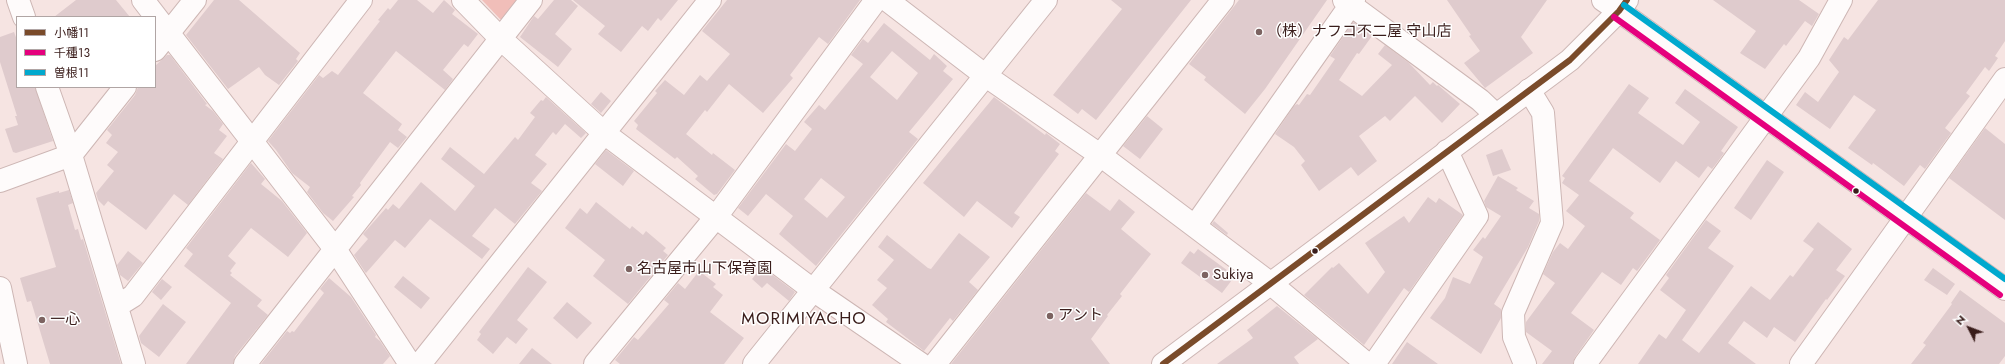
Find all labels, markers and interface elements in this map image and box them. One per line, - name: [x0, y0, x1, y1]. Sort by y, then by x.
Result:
- legend: [16, 16, 156, 88]
- place label: （株）ナフコ不二屋 守山店: [1267, 23, 1451, 41]
- text: 小幡11: [54, 24, 89, 42]
- marker: （株）ナフコ不二屋 守山店: [1254, 27, 1264, 37]
- text: 千種13: [54, 44, 90, 62]
- text: 曽根11: [54, 64, 89, 82]
- unlabelled marker: [1851, 186, 1861, 196]
- unlabelled marker: [1310, 246, 1320, 256]
- place label: 名古屋市山下保育園: [637, 260, 772, 278]
- marker: 名古屋市山下保育園: [624, 264, 634, 274]
- place label: Sukiya: [1213, 266, 1253, 284]
- marker: Sukiya: [1200, 270, 1210, 280]
- place label: アント: [1058, 307, 1103, 325]
- north arrow: [1949, 308, 1989, 348]
- district label: MORIMIYACHO: [741, 310, 867, 330]
- place label: 一心: [50, 311, 80, 329]
- marker: アント: [1045, 311, 1055, 321]
- text: N: [1951, 311, 1969, 329]
- marker: 一心: [37, 315, 47, 325]

